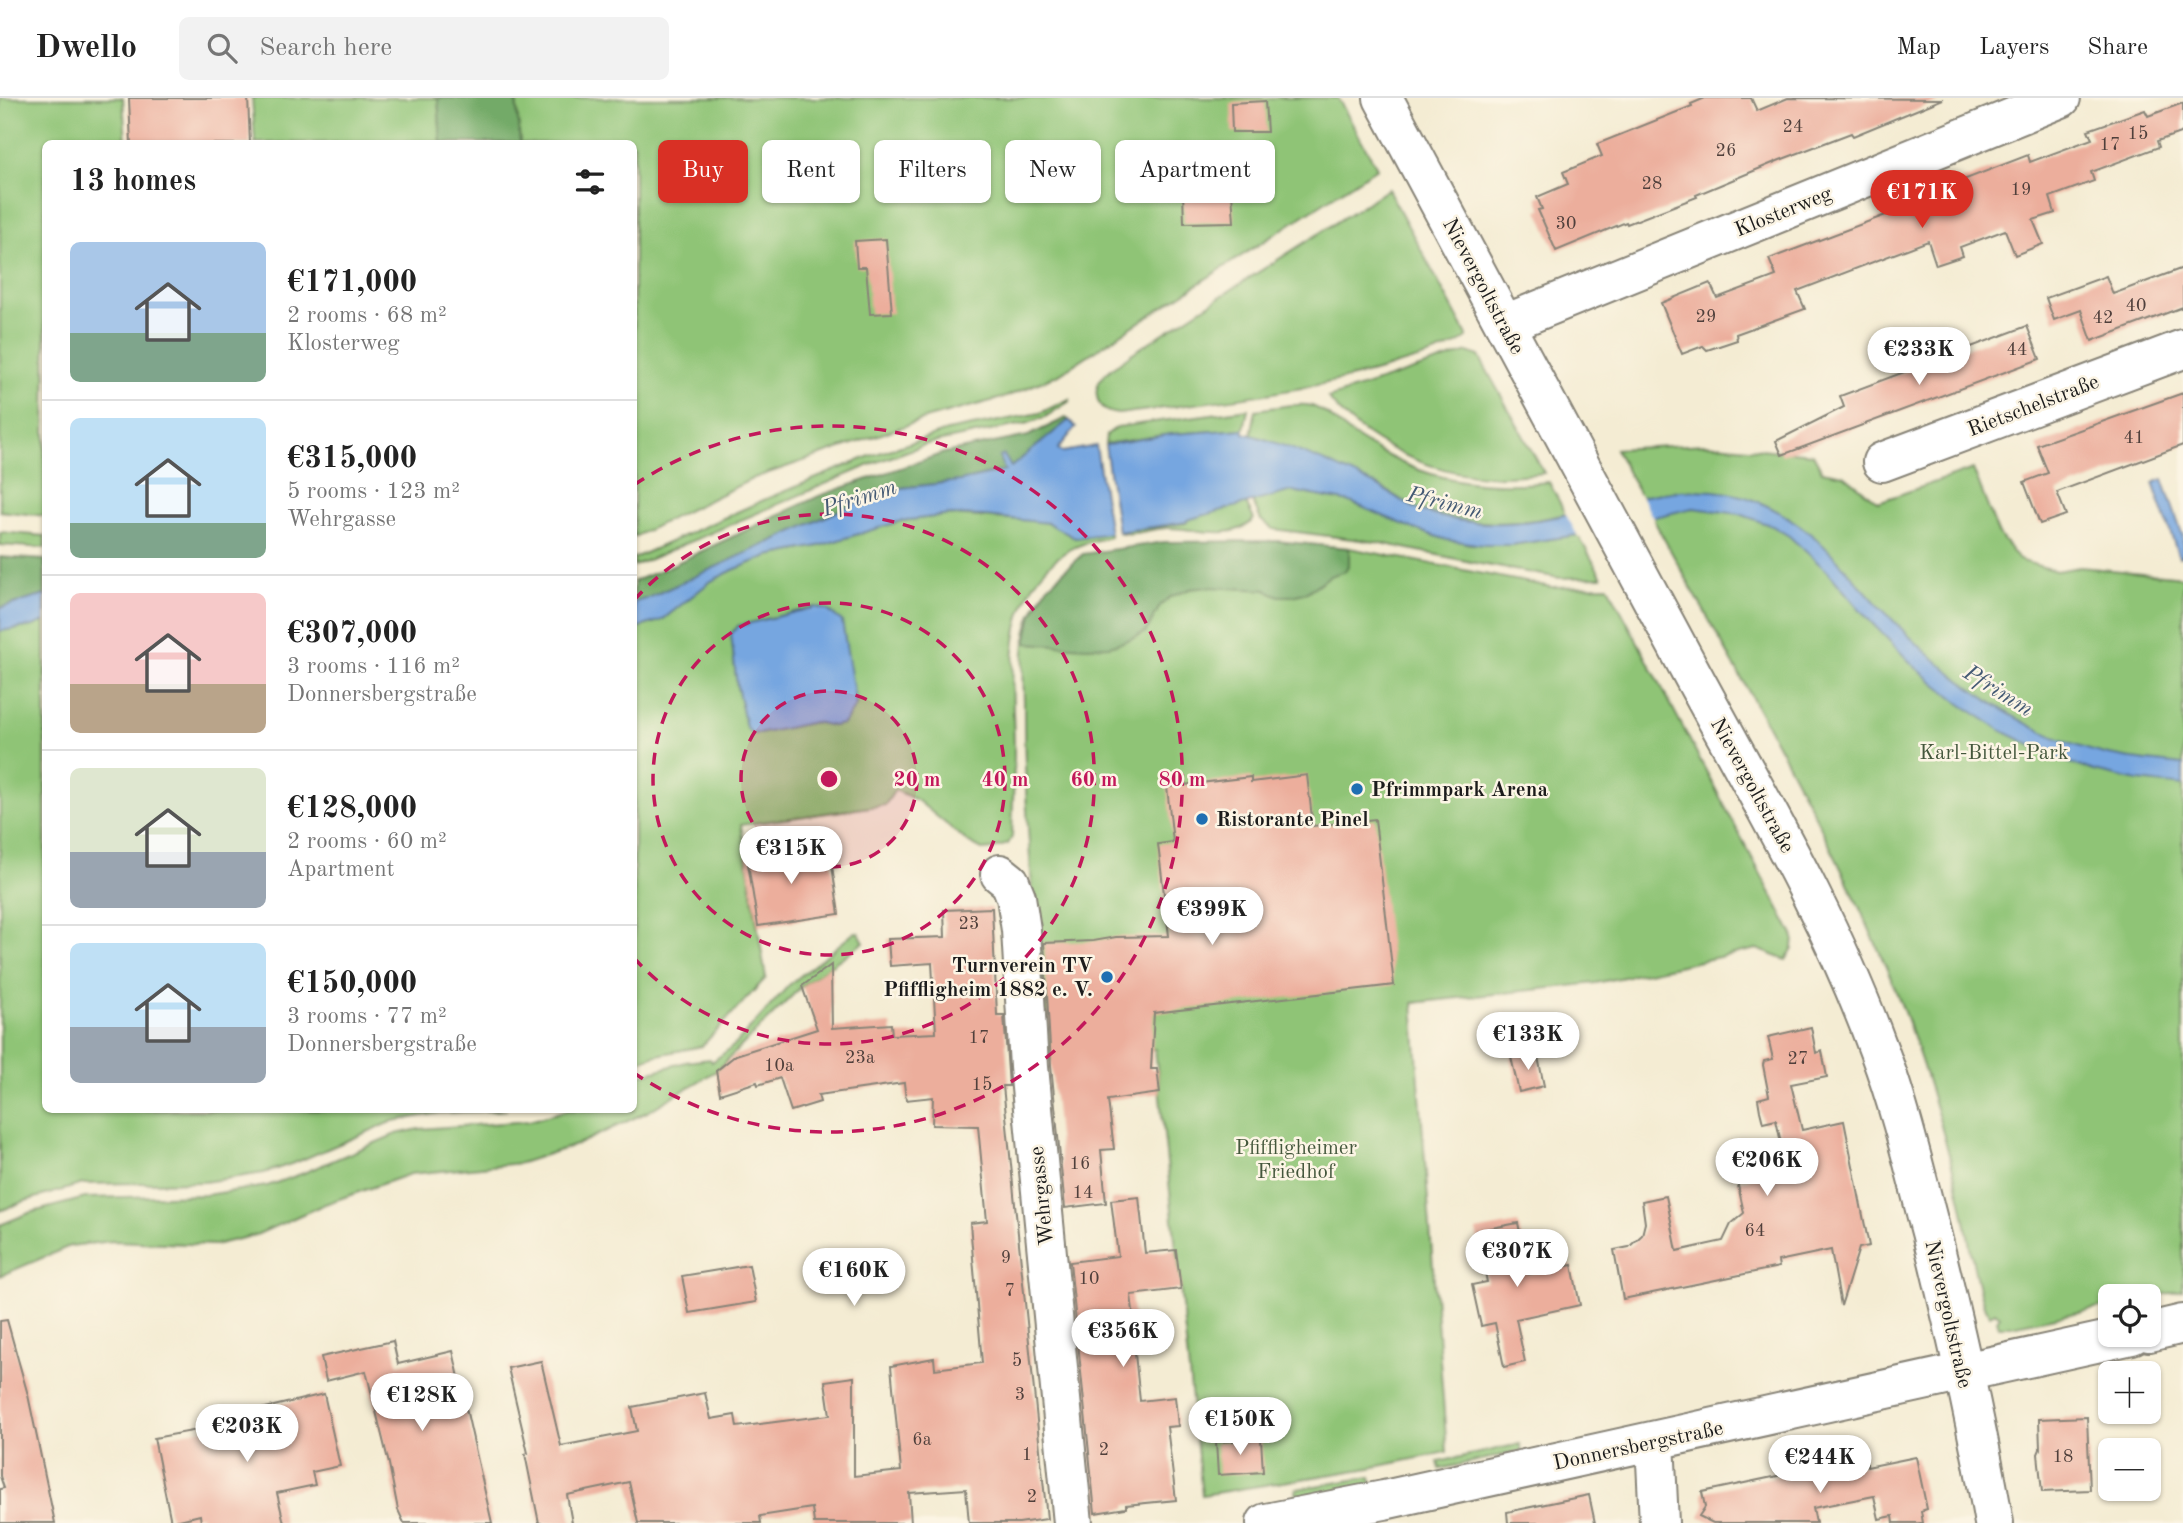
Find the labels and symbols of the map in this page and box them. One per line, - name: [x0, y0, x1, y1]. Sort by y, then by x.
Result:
- house number: 24: [1783, 118, 1803, 136]
- house number: 15: [2128, 125, 2148, 143]
- house number: 17: [2100, 136, 2120, 154]
- house number: 26: [1716, 142, 1736, 160]
- pin: €171K: [1873, 170, 1971, 230]
- house number: 28: [1642, 175, 1662, 193]
- house number: 19: [2011, 181, 2031, 199]
- street label: Klosterweg: [1732, 183, 1836, 241]
- street label: Nievergoltstraße: [1438, 215, 1527, 358]
- house number: 30: [1556, 215, 1576, 233]
- house number: 40: [2126, 297, 2146, 315]
- house number: 29: [1696, 308, 1716, 326]
- house number: 42: [2093, 309, 2113, 327]
- pin: €233K: [1870, 328, 1968, 387]
- house number: 44: [2007, 341, 2027, 359]
- street label: Rietschelstraße: [1965, 372, 2102, 441]
- house number: 41: [2124, 429, 2144, 447]
- water label: Pfrimm: [818, 476, 900, 523]
- water label: Pfrimm: [1403, 483, 1485, 525]
- water label: Pfrimm: [1958, 661, 2037, 722]
- street label: Nievergoltstraße: [1706, 715, 1797, 857]
- park label: Karl-Bittel-Park: [1919, 743, 2069, 764]
- centre of rings: [817, 767, 841, 791]
- text: 20 m: [893, 770, 941, 791]
- text: 40 m: [981, 770, 1029, 791]
- text: 60 m: [1070, 770, 1118, 791]
- text: 80 m: [1158, 770, 1206, 791]
- place label: Pfrimmpark Arena: [1371, 780, 1548, 801]
- marker: Pfrimmpark Arena: [1349, 781, 1365, 797]
- place label: Ristorante Pinel: [1216, 810, 1369, 831]
- marker: Ristorante Pinel: [1194, 811, 1210, 827]
- pin: €315K: [742, 826, 840, 886]
- pin: €399K: [1163, 888, 1261, 947]
- house number: 23: [959, 915, 979, 933]
- place label: Turnverein TV Pfiffligheim 1882 e. V.: [883, 956, 1093, 1001]
- marker: Turnverein TV Pfiffligheim 1882 e. V.: [1099, 969, 1115, 985]
- pin: €133K: [1479, 1012, 1577, 1072]
- house number: 17: [969, 1029, 989, 1047]
- house number: 23a: [845, 1049, 875, 1067]
- house number: 27: [1788, 1050, 1808, 1068]
- house number: 10a: [764, 1057, 794, 1075]
- house number: 15: [972, 1076, 992, 1094]
- park label: Pfiffligheimer Friedhof: [1235, 1138, 1357, 1183]
- pin: €206K: [1718, 1138, 1816, 1198]
- street label: Wehrgasse: [1027, 1145, 1058, 1247]
- house number: 16: [1070, 1155, 1090, 1173]
- house number: 14: [1073, 1184, 1093, 1202]
- house number: 64: [1745, 1222, 1765, 1240]
- pin: €307K: [1468, 1230, 1566, 1289]
- street label: Nievergoltstraße: [1920, 1238, 1975, 1390]
- pin: €160K: [805, 1248, 903, 1308]
- house number: 9: [1001, 1249, 1011, 1267]
- house number: 10: [1079, 1270, 1099, 1288]
- house number: 7: [1005, 1282, 1015, 1300]
- pin: €356K: [1074, 1310, 1172, 1369]
- house number: 5: [1012, 1352, 1022, 1370]
- pin: €128K: [373, 1374, 471, 1433]
- house number: 3: [1015, 1386, 1025, 1404]
- pin: €150K: [1191, 1398, 1289, 1457]
- pin: €203K: [198, 1404, 296, 1464]
- street label: Donnersbergstraße: [1551, 1418, 1725, 1475]
- house number: 6a: [912, 1431, 932, 1449]
- pin: €244K: [1771, 1436, 1869, 1495]
- house number: 2: [1099, 1441, 1109, 1459]
- house number: 1: [1022, 1446, 1032, 1464]
- house number: 18: [2053, 1448, 2073, 1466]
- house number: 2: [1027, 1488, 1037, 1506]

